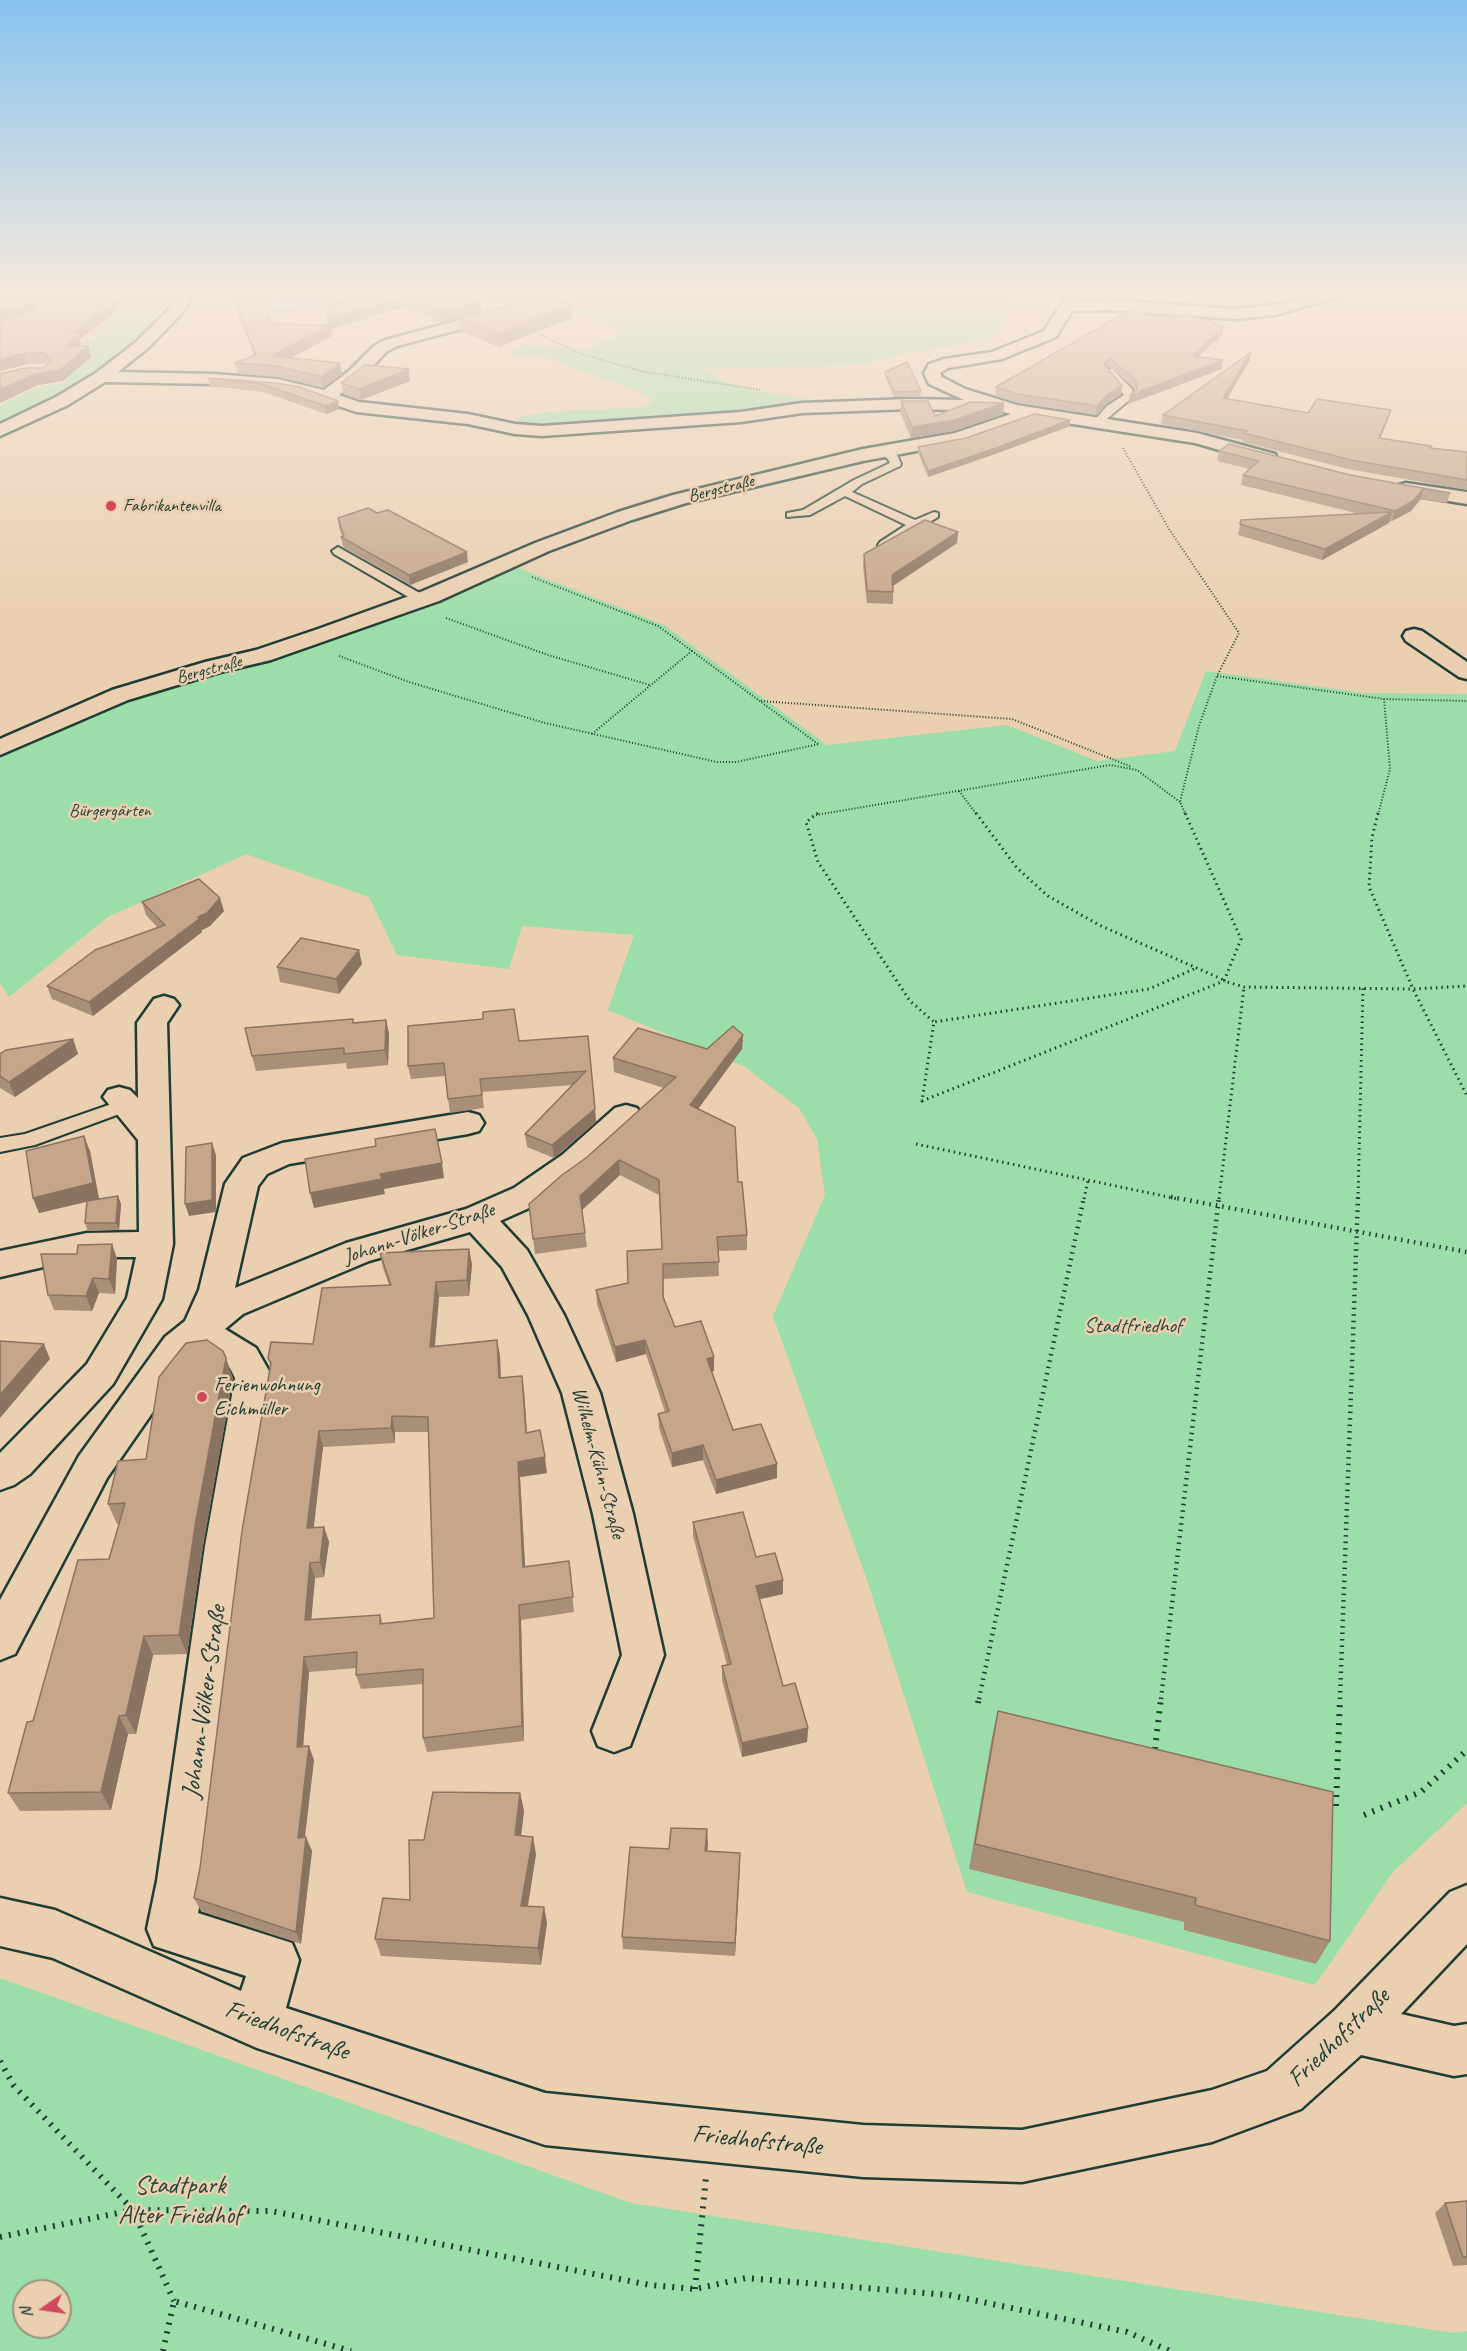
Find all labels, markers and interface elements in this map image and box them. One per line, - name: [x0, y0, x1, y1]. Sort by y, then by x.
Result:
- street label: Bergstraße: [686, 470, 756, 508]
- place label: Fabrikantenvilla: [123, 495, 221, 517]
- marker: Fabrikantenvilla: [104, 499, 118, 513]
- street label: Bergstraße: [174, 651, 244, 689]
- park label: Bürgergärten: [69, 800, 151, 822]
- street label: Johann-Völker-Straße: [340, 1198, 498, 1270]
- park label: Stadtfriedhof: [1084, 1313, 1182, 1339]
- place label: Ferienwohnung Eichmüller: [214, 1372, 320, 1422]
- street label: Wilhelm-Kühn-Straße: [566, 1385, 630, 1541]
- marker: Ferienwohnung Eichmüller: [195, 1390, 209, 1404]
- street label: Johann-Völker-Straße: [176, 1603, 234, 1801]
- street label: Friedhofstraße: [1281, 1982, 1397, 2094]
- street label: Friedhofstraße: [221, 1994, 353, 2068]
- street label: Friedhofstraße: [691, 2119, 823, 2163]
- park label: Stadtpark Alter Friedhof: [118, 2170, 242, 2232]
- north arrow: [12, 2279, 72, 2339]
- text: N: [16, 2306, 37, 2320]

